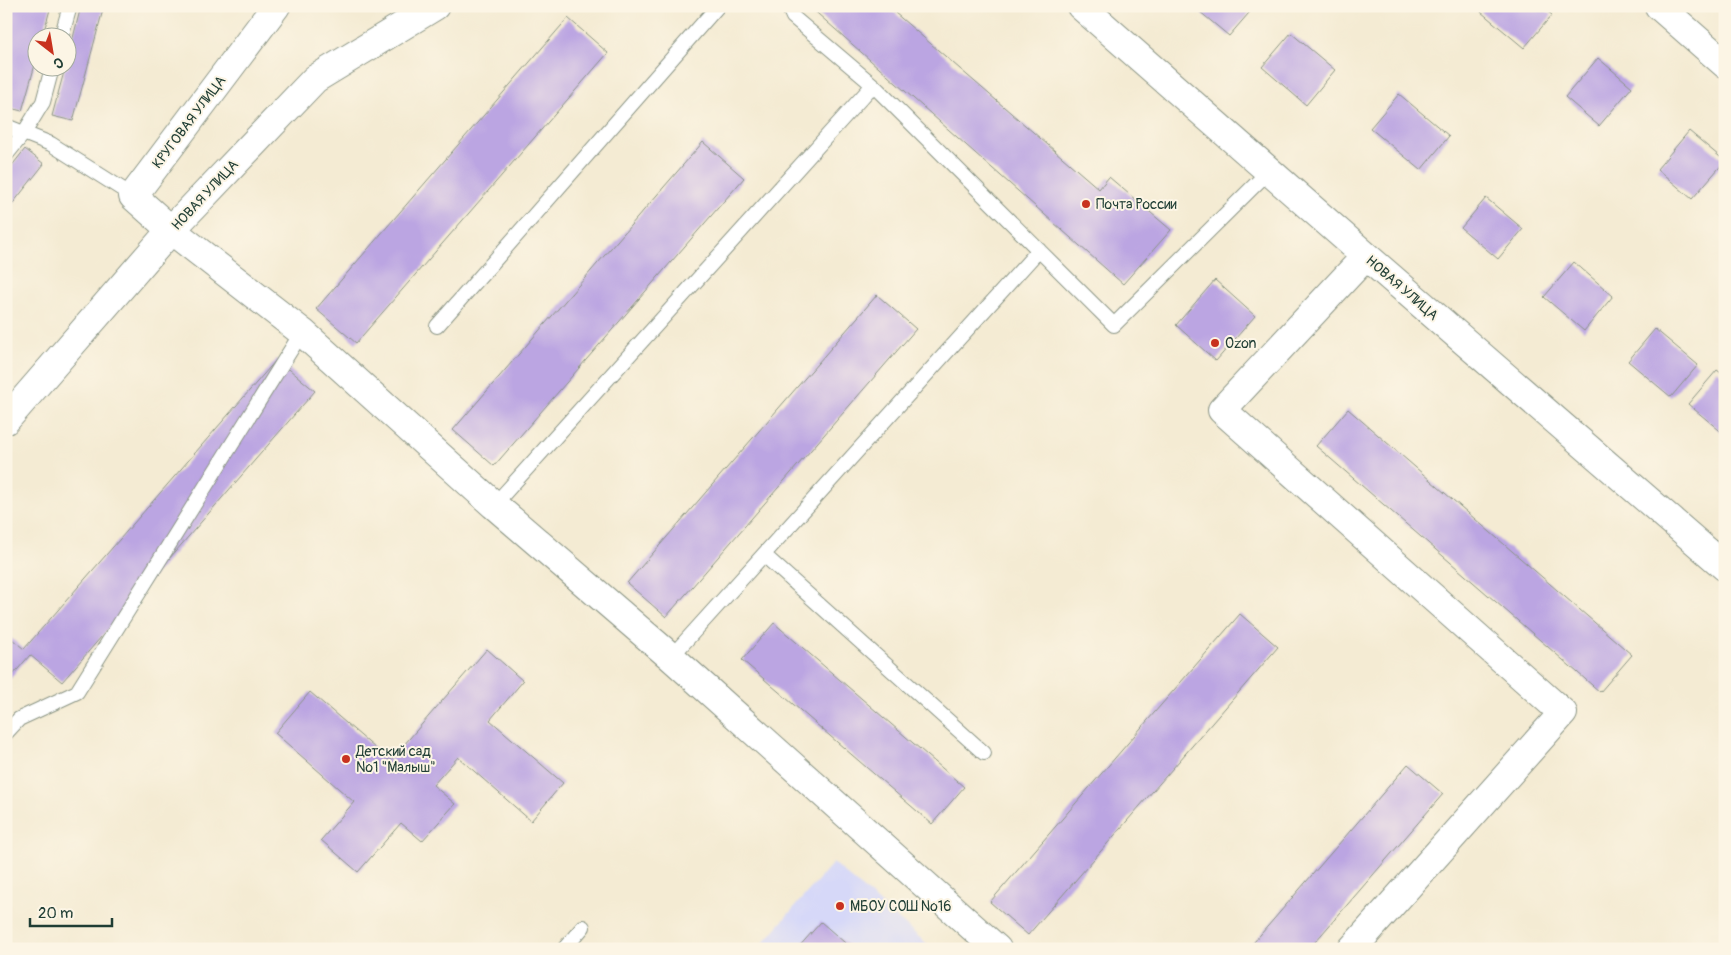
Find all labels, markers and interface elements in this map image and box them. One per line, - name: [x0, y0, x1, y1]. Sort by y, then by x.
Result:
- north arrow: [28, 28, 78, 78]
- text: С: [50, 53, 67, 72]
- street label: КРУГОВАЯ УЛИЦА: [149, 72, 229, 172]
- street label: НОВАЯ УЛИЦА: [168, 156, 242, 234]
- place label: Почта России: [1096, 196, 1177, 213]
- marker: Почта России: [1080, 198, 1092, 210]
- street label: НОВАЯ УЛИЦА: [1362, 252, 1442, 324]
- place label: Ozon: [1225, 335, 1257, 352]
- marker: Ozon: [1209, 337, 1221, 349]
- place label: Детский сад №1 "Малыш": [355, 743, 436, 776]
- marker: Детский сад №1 "Малыш": [340, 753, 352, 765]
- scale bar: [30, 895, 112, 927]
- place label: МБОУ СОШ №16: [850, 898, 951, 915]
- marker: МБОУ СОШ №16: [834, 900, 846, 912]
- text: 20 m: [38, 904, 73, 923]

